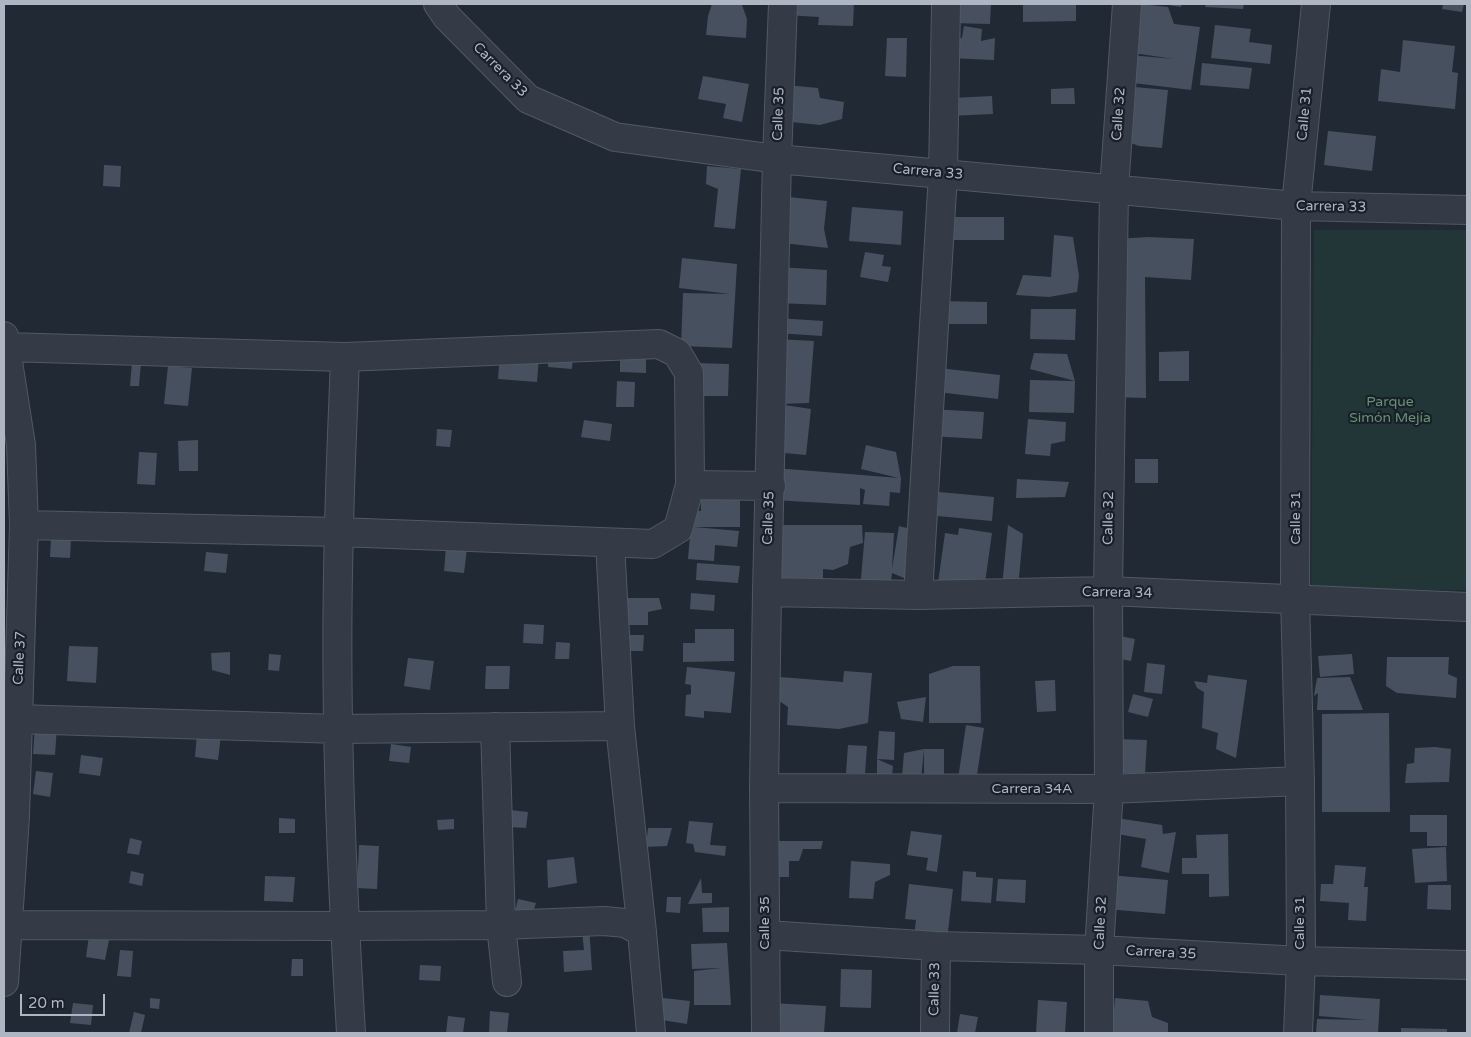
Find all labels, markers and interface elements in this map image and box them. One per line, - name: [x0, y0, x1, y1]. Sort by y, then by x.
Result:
- street label: Carrera 33: [469, 39, 531, 101]
- street label: Calle 35: [770, 87, 788, 141]
- street label: Calle 32: [1109, 87, 1129, 141]
- street label: Calle 31: [1294, 87, 1316, 141]
- street label: Carrera 33: [892, 161, 964, 183]
- street label: Carrera 33: [1296, 198, 1366, 216]
- park label: Parque Simón Mejía: [1349, 394, 1431, 427]
- street label: Calle 35: [760, 491, 778, 545]
- street label: Calle 32: [1100, 491, 1118, 545]
- street label: Calle 31: [1288, 491, 1304, 545]
- street label: Carrera 34: [1082, 584, 1152, 602]
- street label: Calle 37: [10, 631, 30, 685]
- street label: Carrera 34A: [992, 781, 1072, 797]
- street label: Calle 35: [757, 896, 773, 950]
- street label: Calle 32: [1091, 896, 1111, 950]
- street label: Calle 31: [1292, 896, 1308, 950]
- street label: Carrera 35: [1125, 943, 1197, 963]
- street label: Calle 33: [926, 962, 944, 1016]
- scale bar: [22, 984, 108, 1016]
- text: 20 m: [28, 994, 65, 1012]

